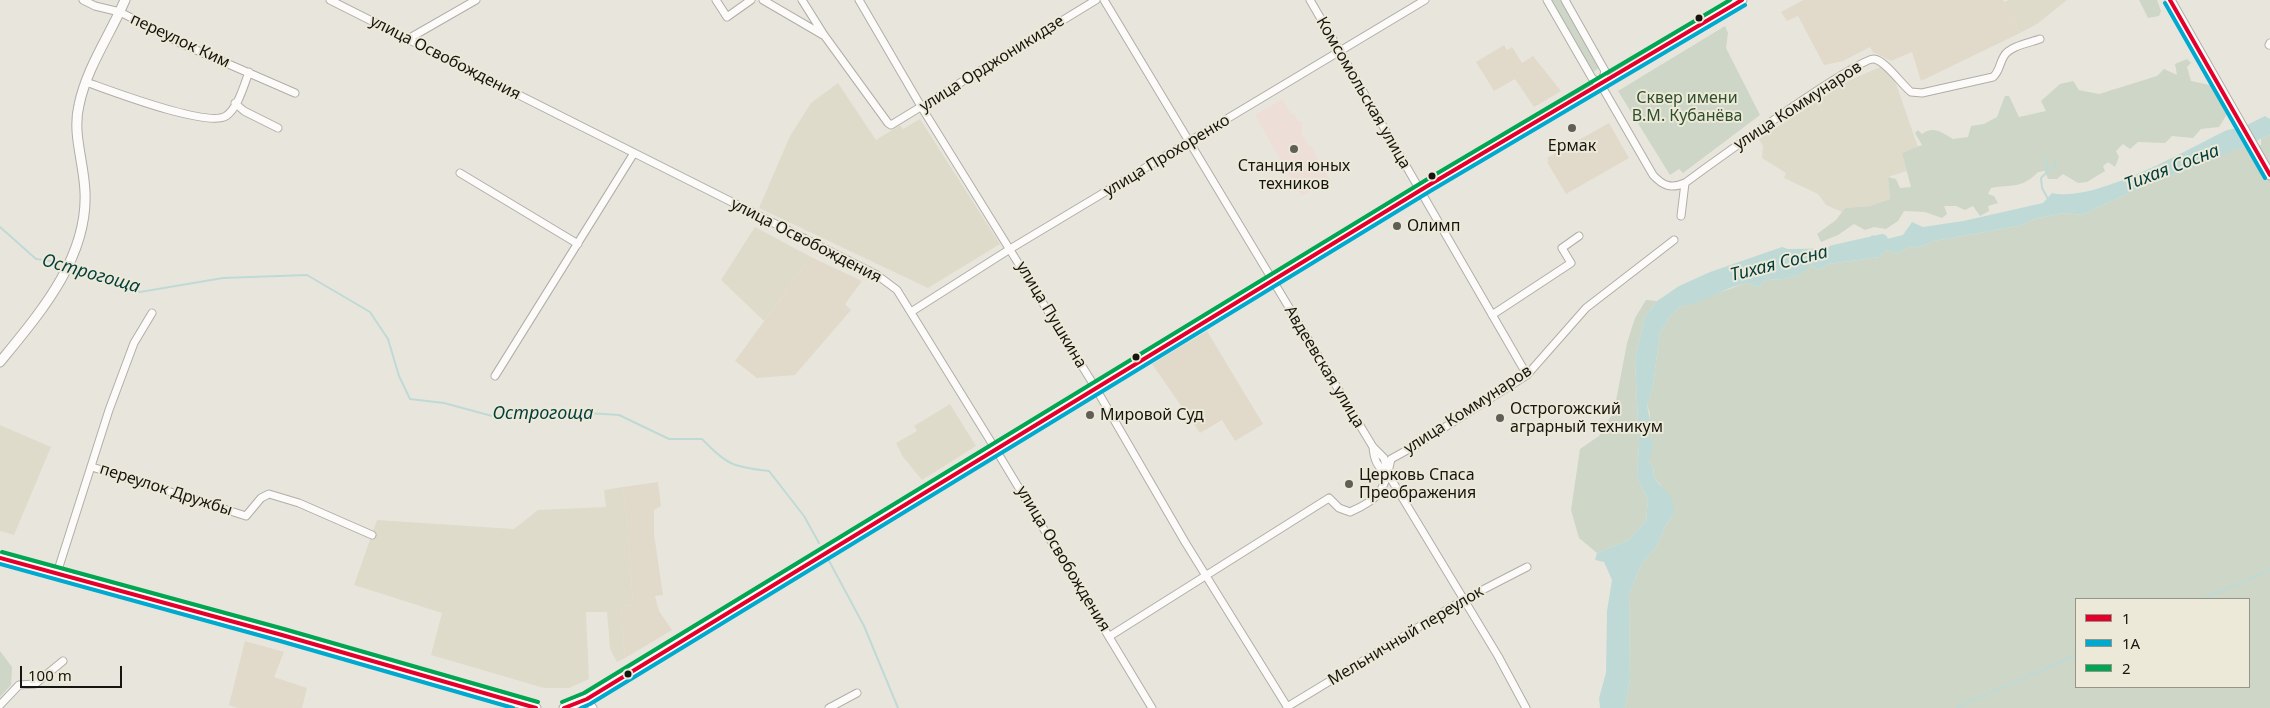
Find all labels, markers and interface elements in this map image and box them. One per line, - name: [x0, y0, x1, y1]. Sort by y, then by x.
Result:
- street label: переулок Ким: [127, 10, 233, 72]
- street label: улица Освобождения: [366, 12, 524, 104]
- street label: улица Орджоникидзе: [916, 12, 1068, 116]
- unlabelled marker: [1694, 13, 1704, 23]
- street label: Комсомольская улица: [1312, 14, 1414, 172]
- street label: улица Коммунаров: [1731, 58, 1865, 154]
- park label: Сквер имени В.М. Кубанёва: [1632, 88, 1742, 126]
- street label: улица Прохоренко: [1101, 111, 1233, 201]
- marker: Ермак: [1566, 122, 1578, 134]
- place label: Ермак: [1548, 136, 1596, 156]
- water label: Тихая Сосна: [2121, 140, 2223, 196]
- marker: Станция юных техников: [1288, 143, 1300, 155]
- place label: Станция юных техников: [1238, 156, 1350, 194]
- unlabelled marker: [1427, 171, 1437, 181]
- street label: улица Освобождения: [727, 195, 885, 287]
- place label: Олимп: [1407, 216, 1460, 236]
- marker: Олимп: [1391, 220, 1403, 232]
- water label: Тихая Сосна: [1728, 241, 1830, 287]
- water label: Острогоща: [40, 250, 142, 298]
- street label: улица Пушкина: [1012, 258, 1090, 372]
- street label: Авдеевская улица: [1280, 302, 1368, 432]
- unlabelled marker: [1131, 352, 1141, 362]
- street label: улица Коммунаров: [1401, 362, 1535, 458]
- place label: Острогожский аграрный техникум: [1510, 399, 1663, 437]
- water label: Острогоща: [493, 403, 593, 425]
- place label: Мировой Суд: [1100, 405, 1204, 425]
- marker: Мировой Суд: [1084, 409, 1096, 421]
- marker: Острогожский аграрный техникум: [1494, 412, 1506, 424]
- street label: переулок Дружбы: [97, 459, 235, 521]
- place label: Церковь Спаса Преображения: [1359, 465, 1476, 503]
- marker: Церковь Спаса Преображения: [1343, 478, 1355, 490]
- street label: улица Освобождения: [1012, 483, 1114, 635]
- street label: Мельничный переулок: [1325, 582, 1487, 690]
- legend: [2075, 598, 2250, 688]
- text: 1: [2122, 608, 2131, 628]
- text: 1А: [2122, 633, 2140, 653]
- scale bar: [22, 656, 125, 688]
- text: 2: [2122, 658, 2131, 678]
- text: 100 m: [28, 665, 72, 685]
- unlabelled marker: [623, 669, 633, 679]

